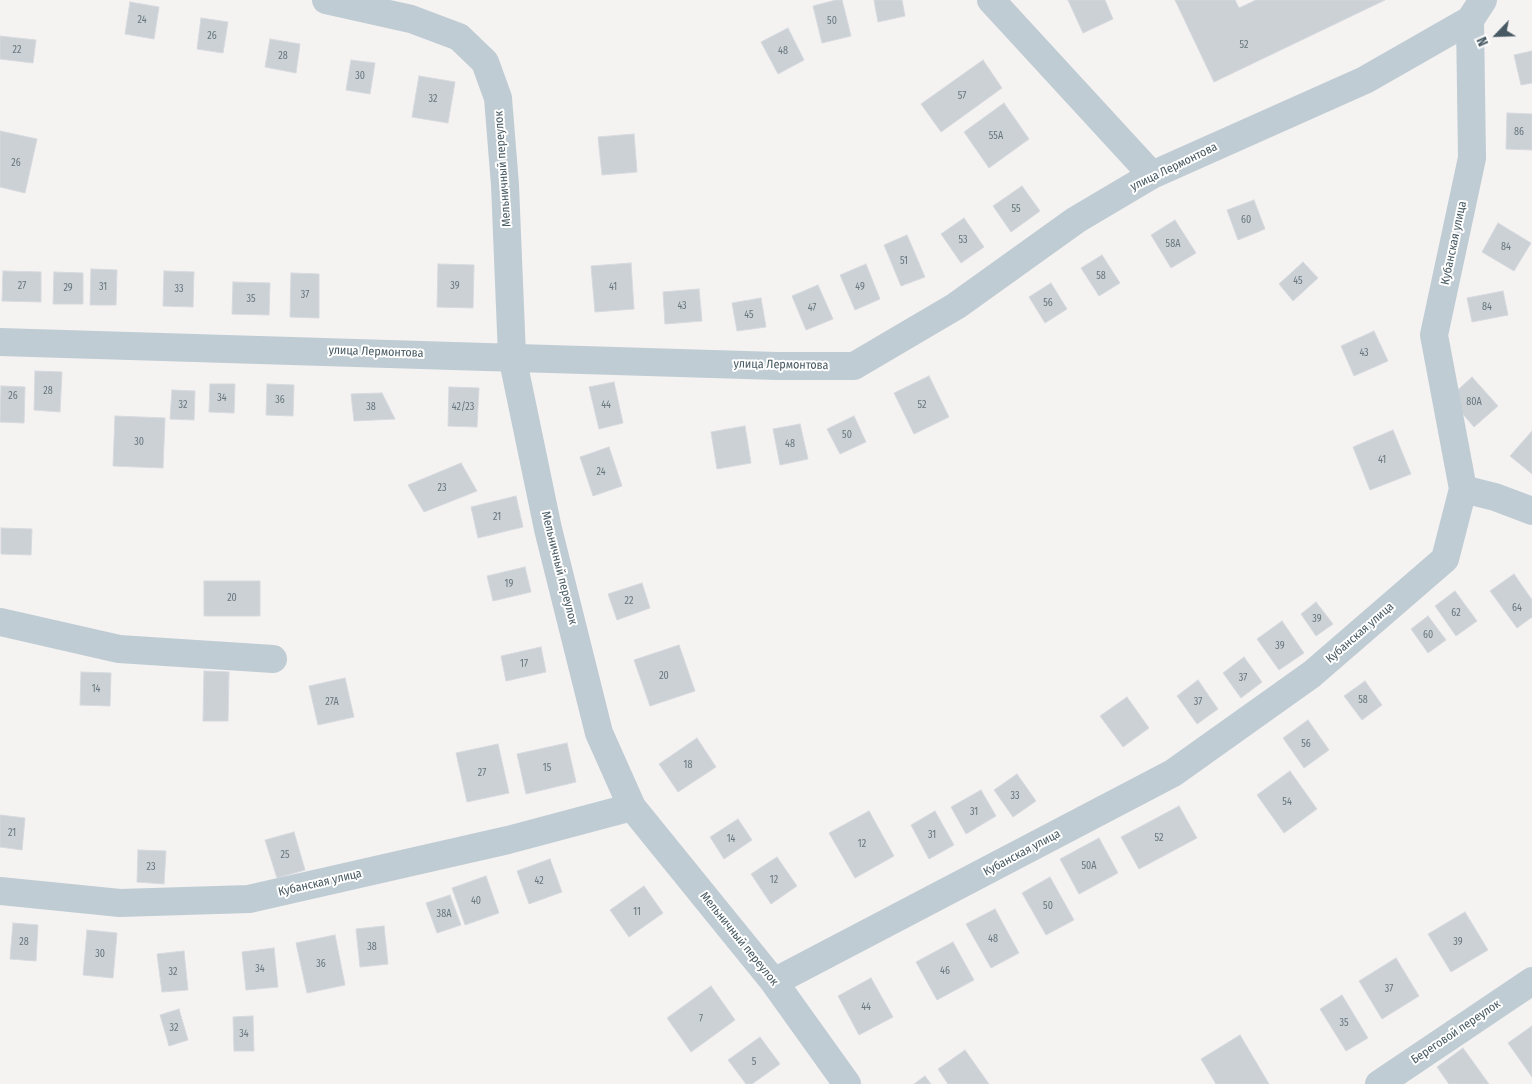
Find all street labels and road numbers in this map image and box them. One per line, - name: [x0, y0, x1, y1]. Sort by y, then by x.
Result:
- street label: Мельничный переулок: [492, 110, 514, 228]
- street label: улица Лермонтова: [1128, 140, 1220, 194]
- street label: Кубанская улица: [1438, 200, 1470, 286]
- street label: улица Лермонтова: [328, 343, 424, 361]
- street label: улица Лермонтова: [733, 357, 829, 373]
- street label: Мельничный переулок: [538, 510, 580, 626]
- street label: Кубанская улица: [1323, 600, 1397, 666]
- street label: Кубанская улица: [981, 827, 1063, 879]
- street label: Кубанская улица: [277, 866, 363, 900]
- street label: Мельничный переулок: [697, 889, 781, 989]
- street label: Береговой переулок: [1409, 997, 1503, 1067]

